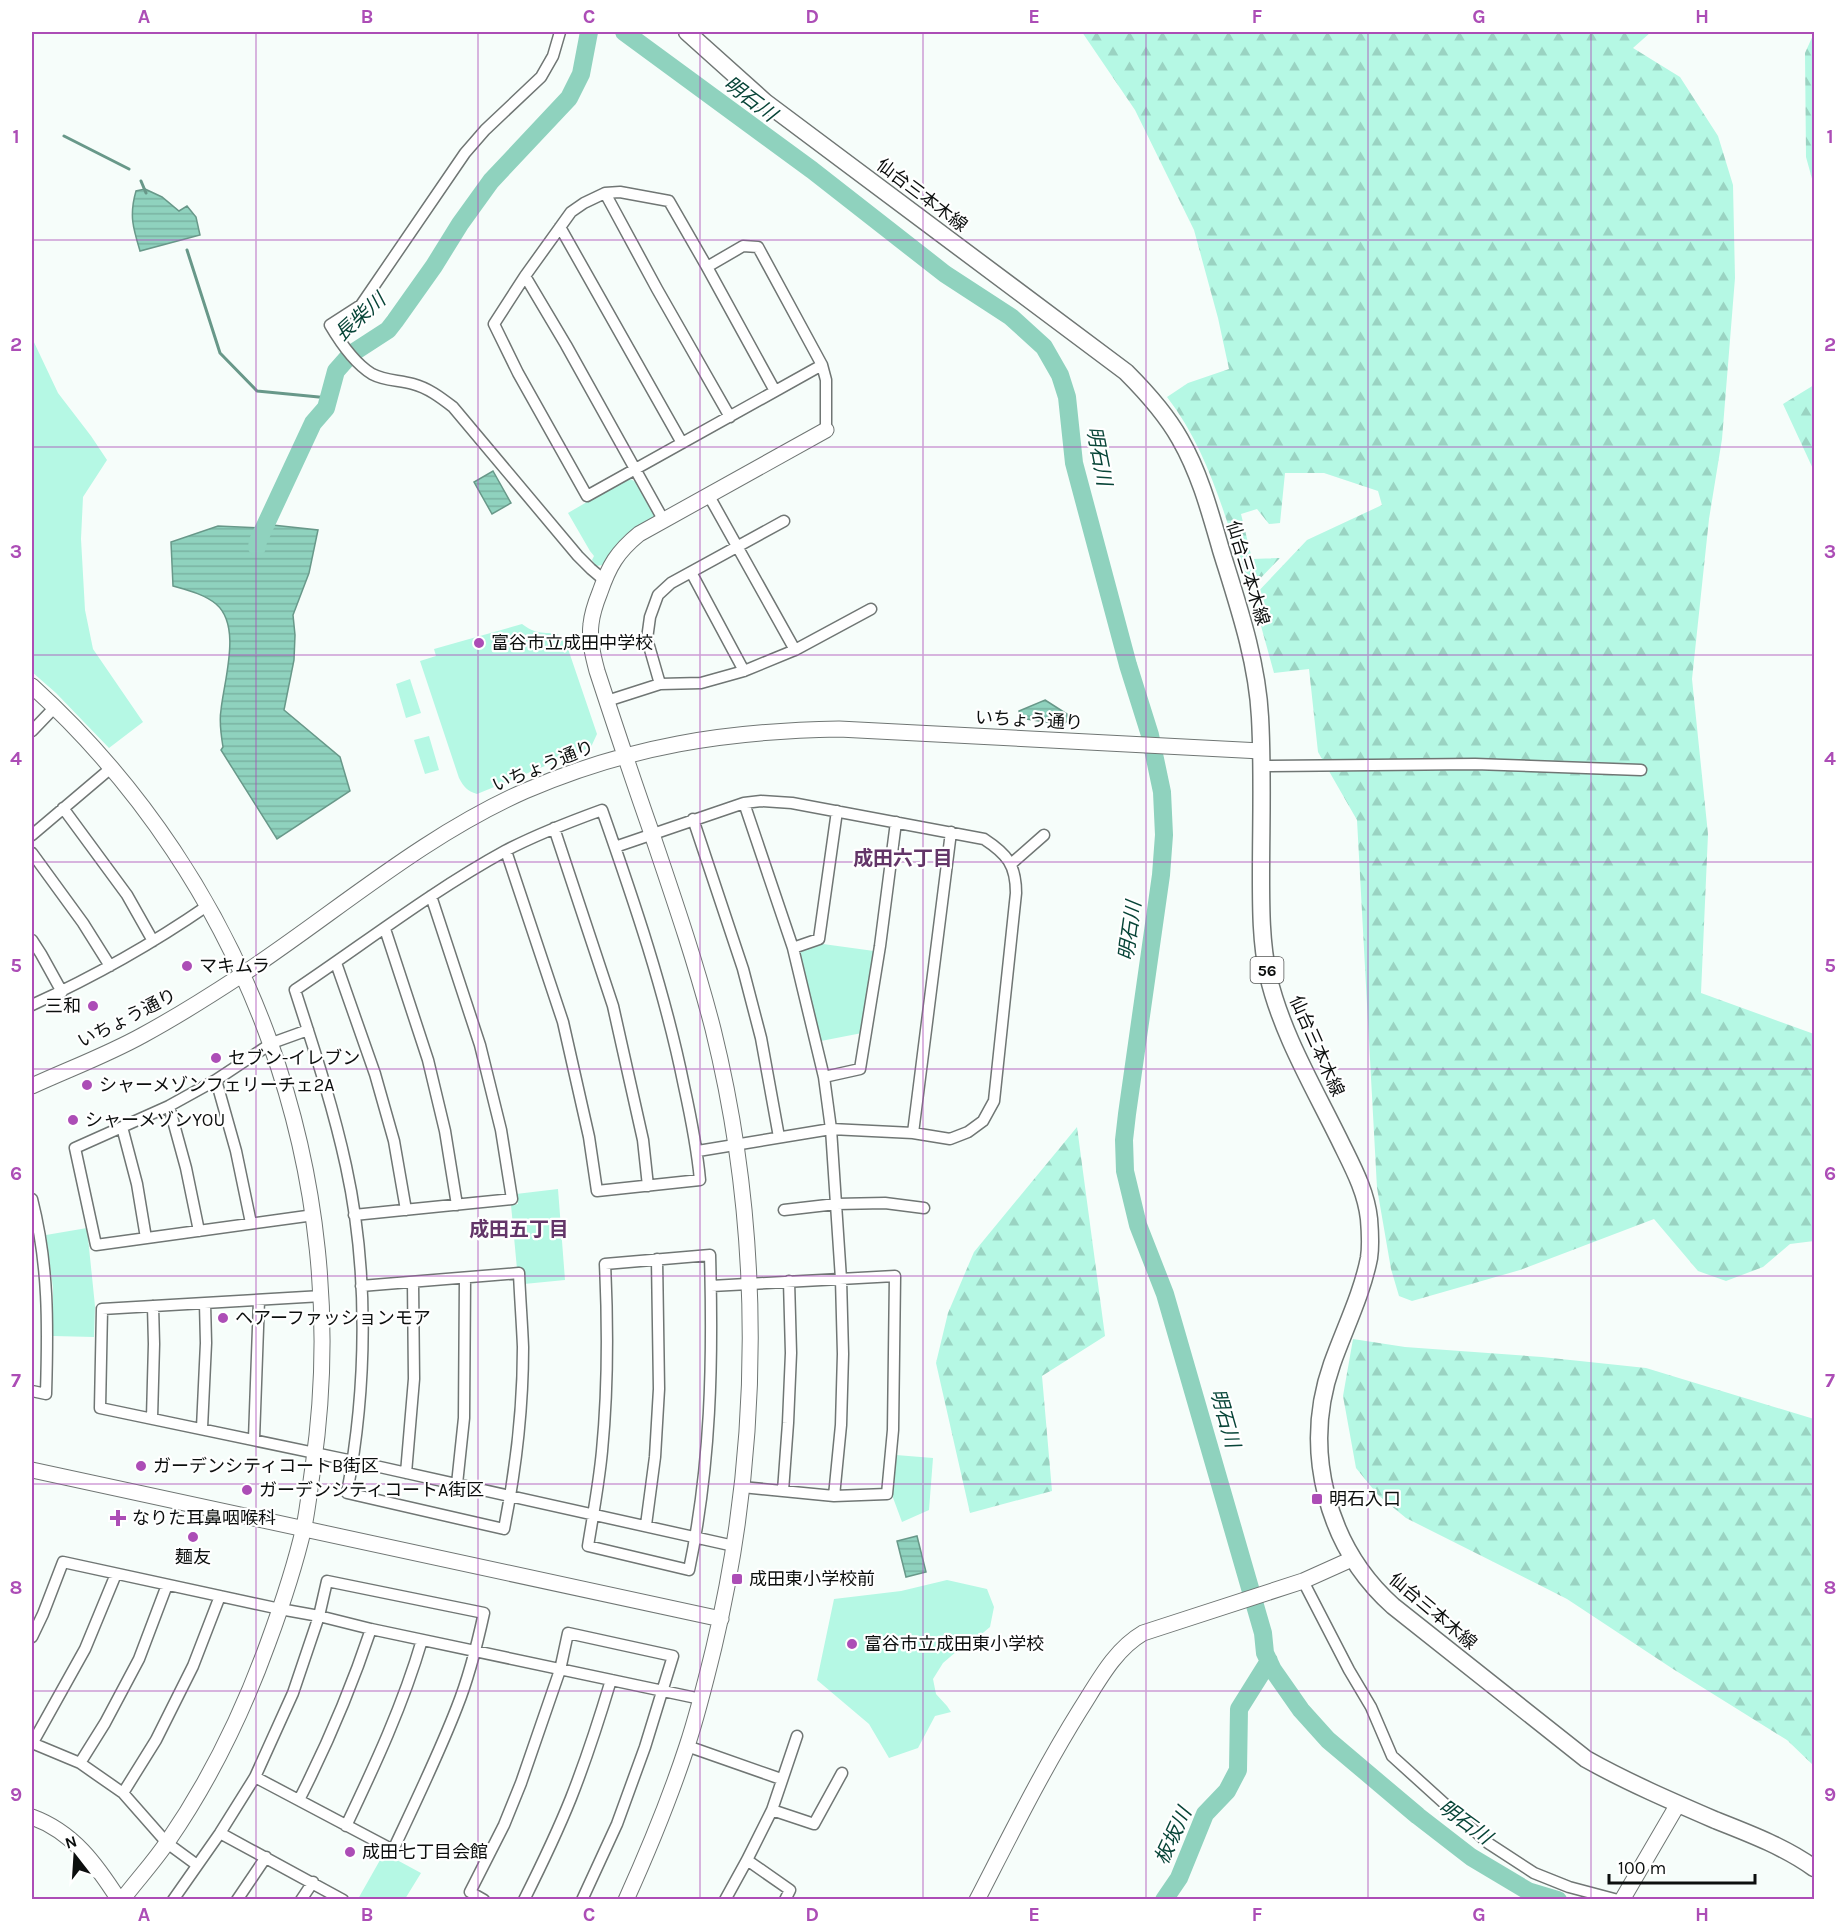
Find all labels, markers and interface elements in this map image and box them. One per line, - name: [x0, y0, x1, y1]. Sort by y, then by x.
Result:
- text: A: [138, 5, 151, 28]
- text: B: [361, 5, 373, 28]
- text: C: [583, 5, 595, 28]
- text: D: [805, 5, 819, 28]
- text: E: [1028, 5, 1040, 28]
- text: F: [1252, 5, 1263, 28]
- text: G: [1472, 5, 1486, 28]
- text: H: [1695, 5, 1709, 28]
- water label: 明石川: [719, 72, 782, 127]
- text: 1: [12, 125, 20, 148]
- text: 1: [1826, 125, 1834, 148]
- street label: 仙台三本木線: [872, 154, 972, 236]
- water label: 長柴川: [330, 287, 391, 346]
- text: 2: [10, 333, 22, 356]
- text: 2: [1824, 333, 1836, 356]
- water label: 明石川: [1082, 424, 1116, 490]
- street label: 仙台三本木線: [1222, 518, 1274, 628]
- text: 3: [10, 540, 22, 563]
- text: 3: [1824, 540, 1836, 563]
- place label: 富谷市立成田中学校: [491, 632, 653, 654]
- marker: 富谷市立成田中学校: [472, 636, 486, 650]
- street label: いちょう通り: [974, 706, 1084, 734]
- street label: いちょう通り: [489, 736, 597, 796]
- text: 4: [10, 747, 22, 770]
- text: 4: [1824, 747, 1836, 770]
- district label: 成田六丁目: [853, 847, 953, 870]
- water label: 明石川: [1114, 898, 1146, 962]
- text: 5: [10, 954, 22, 977]
- text: 5: [1824, 954, 1836, 977]
- place label: マキムラ: [199, 955, 270, 977]
- road number: 56: [1250, 957, 1284, 983]
- marker: マキムラ: [180, 959, 194, 973]
- street label: いちょう通り: [74, 984, 180, 1052]
- street label: 仙台三本木線: [1285, 992, 1349, 1100]
- place label: 三和: [45, 995, 81, 1017]
- marker: 三和: [86, 999, 100, 1013]
- place label: セブン-イレブン: [228, 1047, 360, 1069]
- marker: セブン-イレブン: [209, 1051, 223, 1065]
- place label: シャーメゾンフェリーチェ2A: [99, 1074, 335, 1096]
- marker: シャーメゾンフェリーチェ2A: [80, 1078, 94, 1092]
- place label: シャーメゾンYOU: [85, 1109, 225, 1131]
- marker: シャーメゾンYOU: [66, 1113, 80, 1127]
- text: 6: [10, 1162, 22, 1185]
- text: 6: [1824, 1162, 1836, 1185]
- district label: 成田五丁目: [469, 1218, 569, 1241]
- place label: ヘアーファッションモア: [235, 1307, 431, 1329]
- marker: ヘアーファッションモア: [216, 1311, 230, 1325]
- text: 7: [11, 1369, 21, 1392]
- text: 7: [1825, 1369, 1835, 1392]
- water label: 明石川: [1206, 1386, 1245, 1452]
- place label: ガーデンシティコートB街区: [153, 1455, 379, 1477]
- marker: ガーデンシティコートB街区: [134, 1459, 148, 1473]
- place label: ガーデンシティコートA街区: [259, 1479, 484, 1501]
- marker: ガーデンシティコートA街区: [240, 1483, 254, 1497]
- place label: 明石入口: [1329, 1488, 1401, 1510]
- marker: 明石入口: [1310, 1492, 1324, 1506]
- place label: なりた耳鼻咽喉科: [132, 1507, 276, 1529]
- marker: なりた耳鼻咽喉科: [109, 1509, 127, 1527]
- marker: 麺友: [186, 1530, 200, 1544]
- place label: 麺友: [175, 1546, 211, 1568]
- place label: 成田東小学校前: [749, 1568, 875, 1590]
- street label: 仙台三本木線: [1385, 1568, 1481, 1654]
- marker: 成田東小学校前: [730, 1572, 744, 1586]
- text: 8: [10, 1576, 22, 1599]
- text: 8: [1824, 1576, 1836, 1599]
- place label: 富谷市立成田東小学校: [864, 1633, 1044, 1655]
- marker: 富谷市立成田東小学校: [845, 1637, 859, 1651]
- text: 9: [10, 1783, 22, 1806]
- text: 9: [1824, 1783, 1836, 1806]
- water label: 明石川: [1434, 1795, 1498, 1850]
- water label: 板坂川: [1150, 1802, 1197, 1868]
- north arrow: [45, 1826, 105, 1886]
- text: N: [62, 1831, 79, 1853]
- place label: 成田七丁目会館: [362, 1841, 488, 1863]
- marker: 成田七丁目会館: [343, 1845, 357, 1859]
- scale bar: [1609, 1847, 1754, 1885]
- text: 100 m: [1618, 1857, 1666, 1879]
- text: A: [138, 1903, 151, 1926]
- text: B: [361, 1903, 373, 1926]
- text: C: [583, 1903, 595, 1926]
- text: D: [805, 1903, 819, 1926]
- text: E: [1028, 1903, 1040, 1926]
- text: F: [1252, 1903, 1263, 1926]
- text: G: [1472, 1903, 1486, 1926]
- text: H: [1695, 1903, 1709, 1926]

